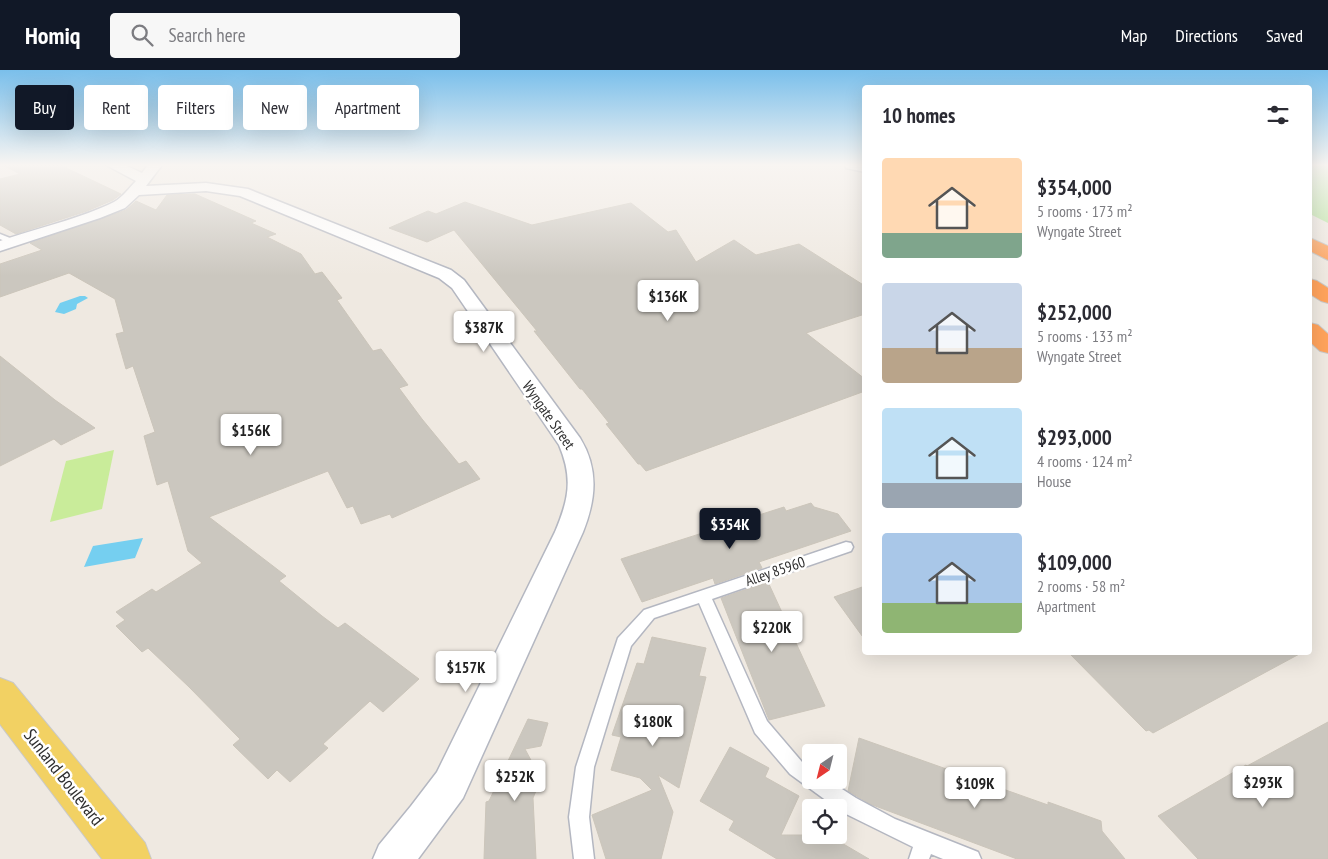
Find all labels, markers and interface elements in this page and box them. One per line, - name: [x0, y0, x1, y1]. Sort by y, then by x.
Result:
- search box: [110, 13, 460, 58]
- text: Homiq: [25, 20, 80, 51]
- icon: search: [128, 21, 156, 49]
- text: Search here: [168, 23, 246, 47]
- text: Map: [1121, 24, 1147, 47]
- text: Directions: [1175, 24, 1238, 47]
- text: Saved: [1266, 24, 1303, 47]
- chip: Buy: [15, 85, 74, 130]
- chip: Rent: [84, 85, 148, 130]
- chip: Filters: [158, 85, 233, 130]
- chip: New: [243, 85, 307, 130]
- chip: Apartment: [317, 85, 419, 130]
- icon: filters: [1264, 101, 1292, 129]
- text: 10 homes: [882, 102, 955, 129]
- text: $354,000: [1037, 174, 1112, 201]
- icon: home: [922, 178, 982, 238]
- text: 5 rooms · 173 m²: [1037, 201, 1133, 221]
- text: Wyngate Street: [1037, 221, 1121, 241]
- pin: $136K: [633, 280, 703, 322]
- text: $136K: [649, 286, 687, 306]
- text: $252,000: [1037, 299, 1112, 326]
- icon: home: [922, 303, 982, 363]
- pin: $387K: [449, 310, 519, 353]
- text: $387K: [465, 317, 503, 337]
- text: 5 rooms · 133 m²: [1037, 326, 1133, 346]
- text: Wyngate Street: [1037, 346, 1121, 366]
- street label: Wyngate Street: [519, 377, 579, 453]
- pin: $156K: [216, 414, 286, 456]
- text: $156K: [232, 420, 270, 440]
- text: $293,000: [1037, 424, 1112, 451]
- icon: home: [922, 428, 982, 488]
- text: 4 rooms · 124 m²: [1037, 451, 1133, 471]
- text: House: [1037, 471, 1071, 491]
- pin: $354K: [695, 508, 765, 550]
- text: $354K: [711, 514, 749, 534]
- text: $109,000: [1037, 549, 1112, 576]
- street label: Alley 85960: [743, 552, 808, 590]
- icon: home: [922, 553, 982, 613]
- text: 2 rooms · 58 m²: [1037, 576, 1125, 596]
- text: Apartment: [1037, 596, 1096, 616]
- pin: $220K: [737, 610, 807, 653]
- text: $220K: [753, 617, 791, 637]
- pin: $157K: [431, 650, 501, 693]
- text: $157K: [447, 657, 485, 677]
- pin: $180K: [618, 704, 688, 747]
- text: $180K: [634, 711, 672, 731]
- street label: Sunland Boulevard: [19, 724, 109, 830]
- north arrow: [802, 744, 848, 789]
- map controls: [802, 744, 847, 844]
- pin: $252K: [480, 760, 550, 802]
- text: $252K: [496, 766, 534, 786]
- pin: $109K: [940, 766, 1010, 809]
- pin: $293K: [1228, 766, 1298, 808]
- text: $293K: [1244, 772, 1282, 792]
- text: $109K: [956, 773, 994, 793]
- button: locate: [802, 799, 847, 844]

